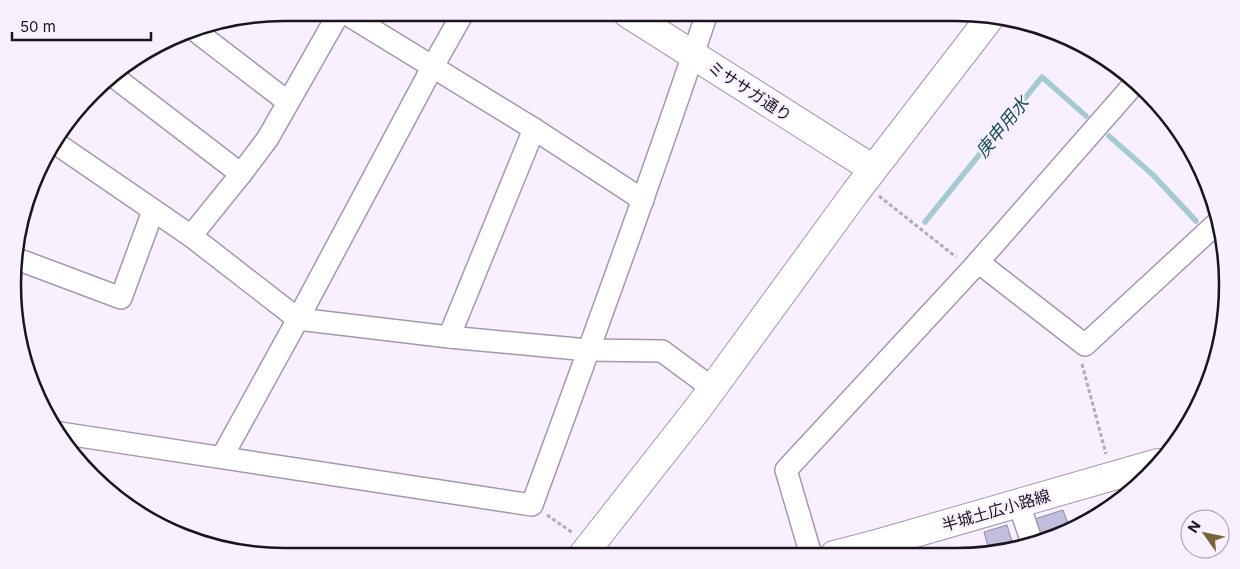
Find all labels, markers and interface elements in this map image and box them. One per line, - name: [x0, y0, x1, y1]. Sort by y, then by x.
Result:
- scale bar: [12, 10, 151, 42]
- text: 50 m: [20, 17, 56, 36]
- street label: ミササガ通り: [704, 56, 796, 126]
- water label: 庚申用水: [971, 91, 1034, 162]
- street label: 半城土広小路線: [939, 485, 1053, 535]
- north arrow: [1180, 509, 1230, 559]
- text: N: [1184, 518, 1204, 536]

